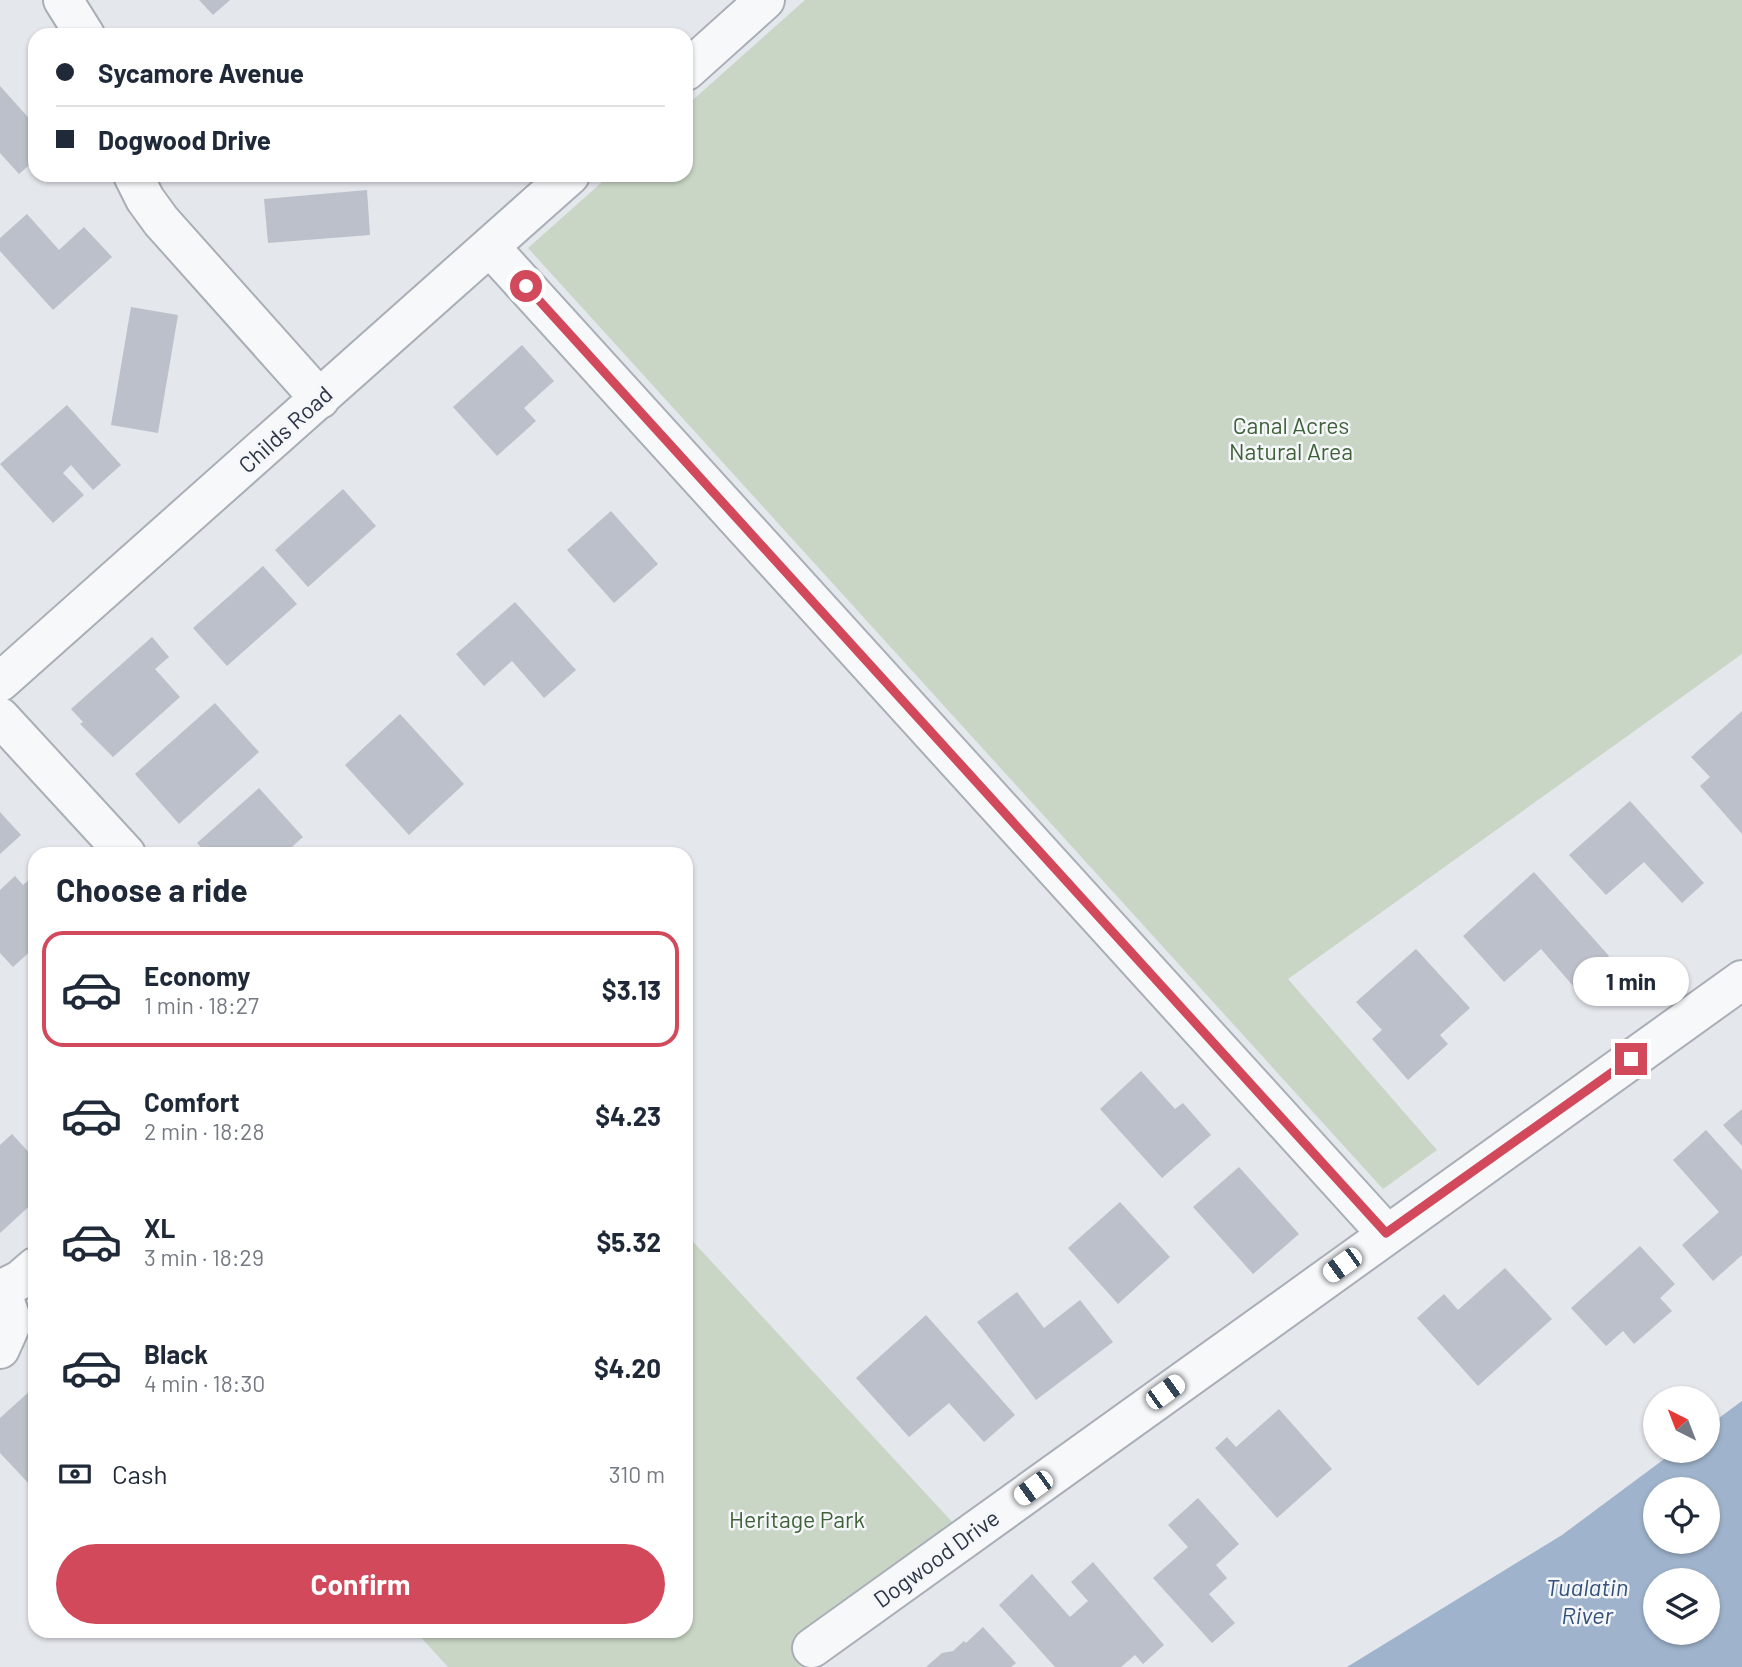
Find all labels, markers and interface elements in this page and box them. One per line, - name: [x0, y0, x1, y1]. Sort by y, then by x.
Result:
- text: Sycamore Avenue: [98, 57, 304, 88]
- text: Dogwood Drive: [98, 124, 271, 155]
- route start: [510, 270, 542, 302]
- street label: Childs Road: [232, 380, 338, 478]
- park label: Canal Acres Natural Area: [1229, 411, 1353, 465]
- text: Choose a ride: [56, 870, 248, 908]
- icon: car: [60, 958, 123, 1021]
- callout: 1 min: [1573, 958, 1689, 1006]
- text: Economy: [144, 960, 250, 991]
- text: 1 min: [1606, 967, 1656, 995]
- text: $3.13: [602, 974, 661, 1005]
- text: 1 min · 18:27: [144, 991, 259, 1019]
- route end: [1615, 1043, 1647, 1075]
- icon: car: [60, 1084, 123, 1147]
- text: Comfort: [144, 1086, 240, 1117]
- text: $4.23: [595, 1100, 661, 1131]
- text: 2 min · 18:28: [144, 1117, 264, 1145]
- icon: car: [60, 1210, 123, 1273]
- text: XL: [144, 1212, 175, 1243]
- text: $5.32: [596, 1226, 661, 1257]
- text: 3 min · 18:29: [144, 1243, 264, 1271]
- car: [1319, 1244, 1366, 1286]
- icon: car: [60, 1336, 123, 1399]
- text: Black: [144, 1338, 208, 1369]
- text: $4.20: [594, 1352, 661, 1383]
- text: 4 min · 18:30: [144, 1369, 265, 1397]
- car: [1142, 1371, 1189, 1413]
- north arrow: [1643, 1386, 1720, 1463]
- map controls: [1643, 1386, 1720, 1645]
- icon: cash: [56, 1455, 94, 1493]
- text: Cash: [112, 1458, 167, 1489]
- text: 310 m: [609, 1460, 665, 1488]
- car: [1010, 1467, 1057, 1509]
- button: locate: [1643, 1477, 1720, 1554]
- street label: Dogwood Drive: [868, 1503, 1004, 1613]
- park label: Heritage Park: [729, 1505, 865, 1533]
- button: Confirm: [56, 1544, 665, 1624]
- button: layers: [1643, 1568, 1720, 1645]
- water label: Tualatin River: [1546, 1572, 1628, 1629]

